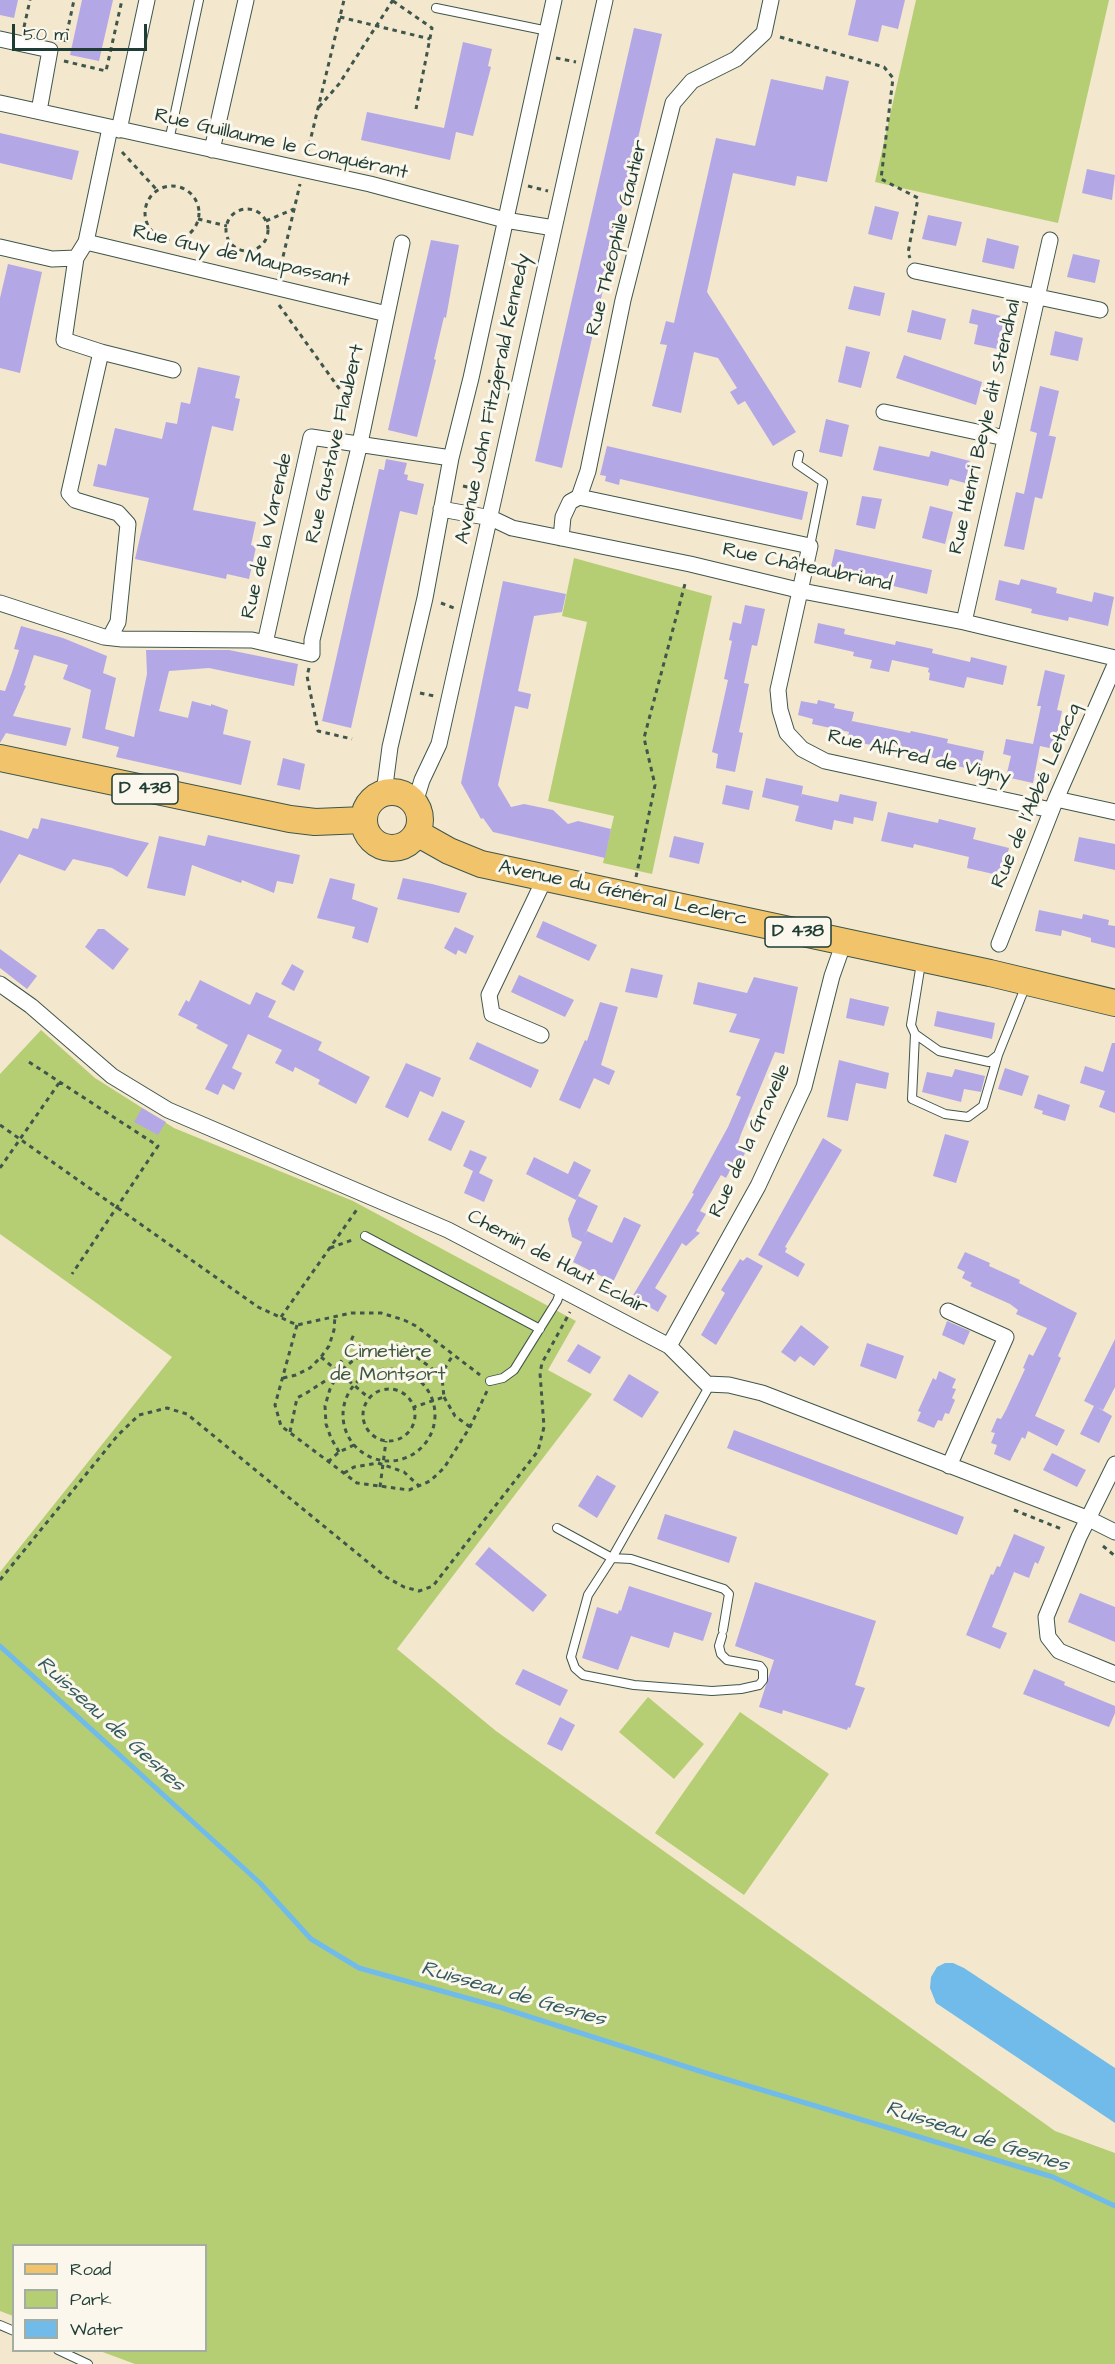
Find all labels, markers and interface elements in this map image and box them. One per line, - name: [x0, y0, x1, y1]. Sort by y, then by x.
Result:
- scale bar: [15, 12, 150, 50]
- text: 50 m: [23, 22, 68, 47]
- street label: Rue Guillaume le Conquérant: [152, 104, 410, 186]
- street label: Rue Théophile Gautier: [582, 138, 654, 338]
- street label: Rue Guy de Maupassant: [130, 220, 352, 294]
- street label: Avenue John Fitzgerald Kennedy: [451, 252, 537, 546]
- street label: Rue Henri Beyle dit Stendhal: [945, 297, 1027, 557]
- street label: Rue Gustave Flaubert: [301, 342, 371, 546]
- street label: Rue de la Varende: [237, 451, 299, 621]
- street label: Rue Châteaubriand: [720, 538, 894, 598]
- street label: Rue de l'Abbé Letacq: [987, 700, 1087, 892]
- street label: Rue Alfred de Vigny: [825, 725, 1013, 791]
- road number: D 438: [112, 774, 178, 804]
- street label: Avenue du Général Leclerc: [496, 856, 750, 932]
- road number: D 438: [765, 917, 831, 947]
- street label: Rue de la Gravelle: [705, 1060, 797, 1222]
- street label: Chemin de Haut Eclair: [463, 1205, 651, 1321]
- park label: Cimetière de Montsort: [330, 1341, 446, 1388]
- water label: Ruisseau de Gesnes: [31, 1652, 189, 1798]
- water label: Ruisseau de Gesnes: [418, 1957, 608, 2033]
- water label: Ruisseau de Gesnes: [883, 2097, 1071, 2179]
- legend: [12, 2244, 207, 2352]
- text: Road: [70, 2257, 111, 2282]
- text: Park: [70, 2287, 112, 2312]
- text: Water: [70, 2317, 123, 2342]

